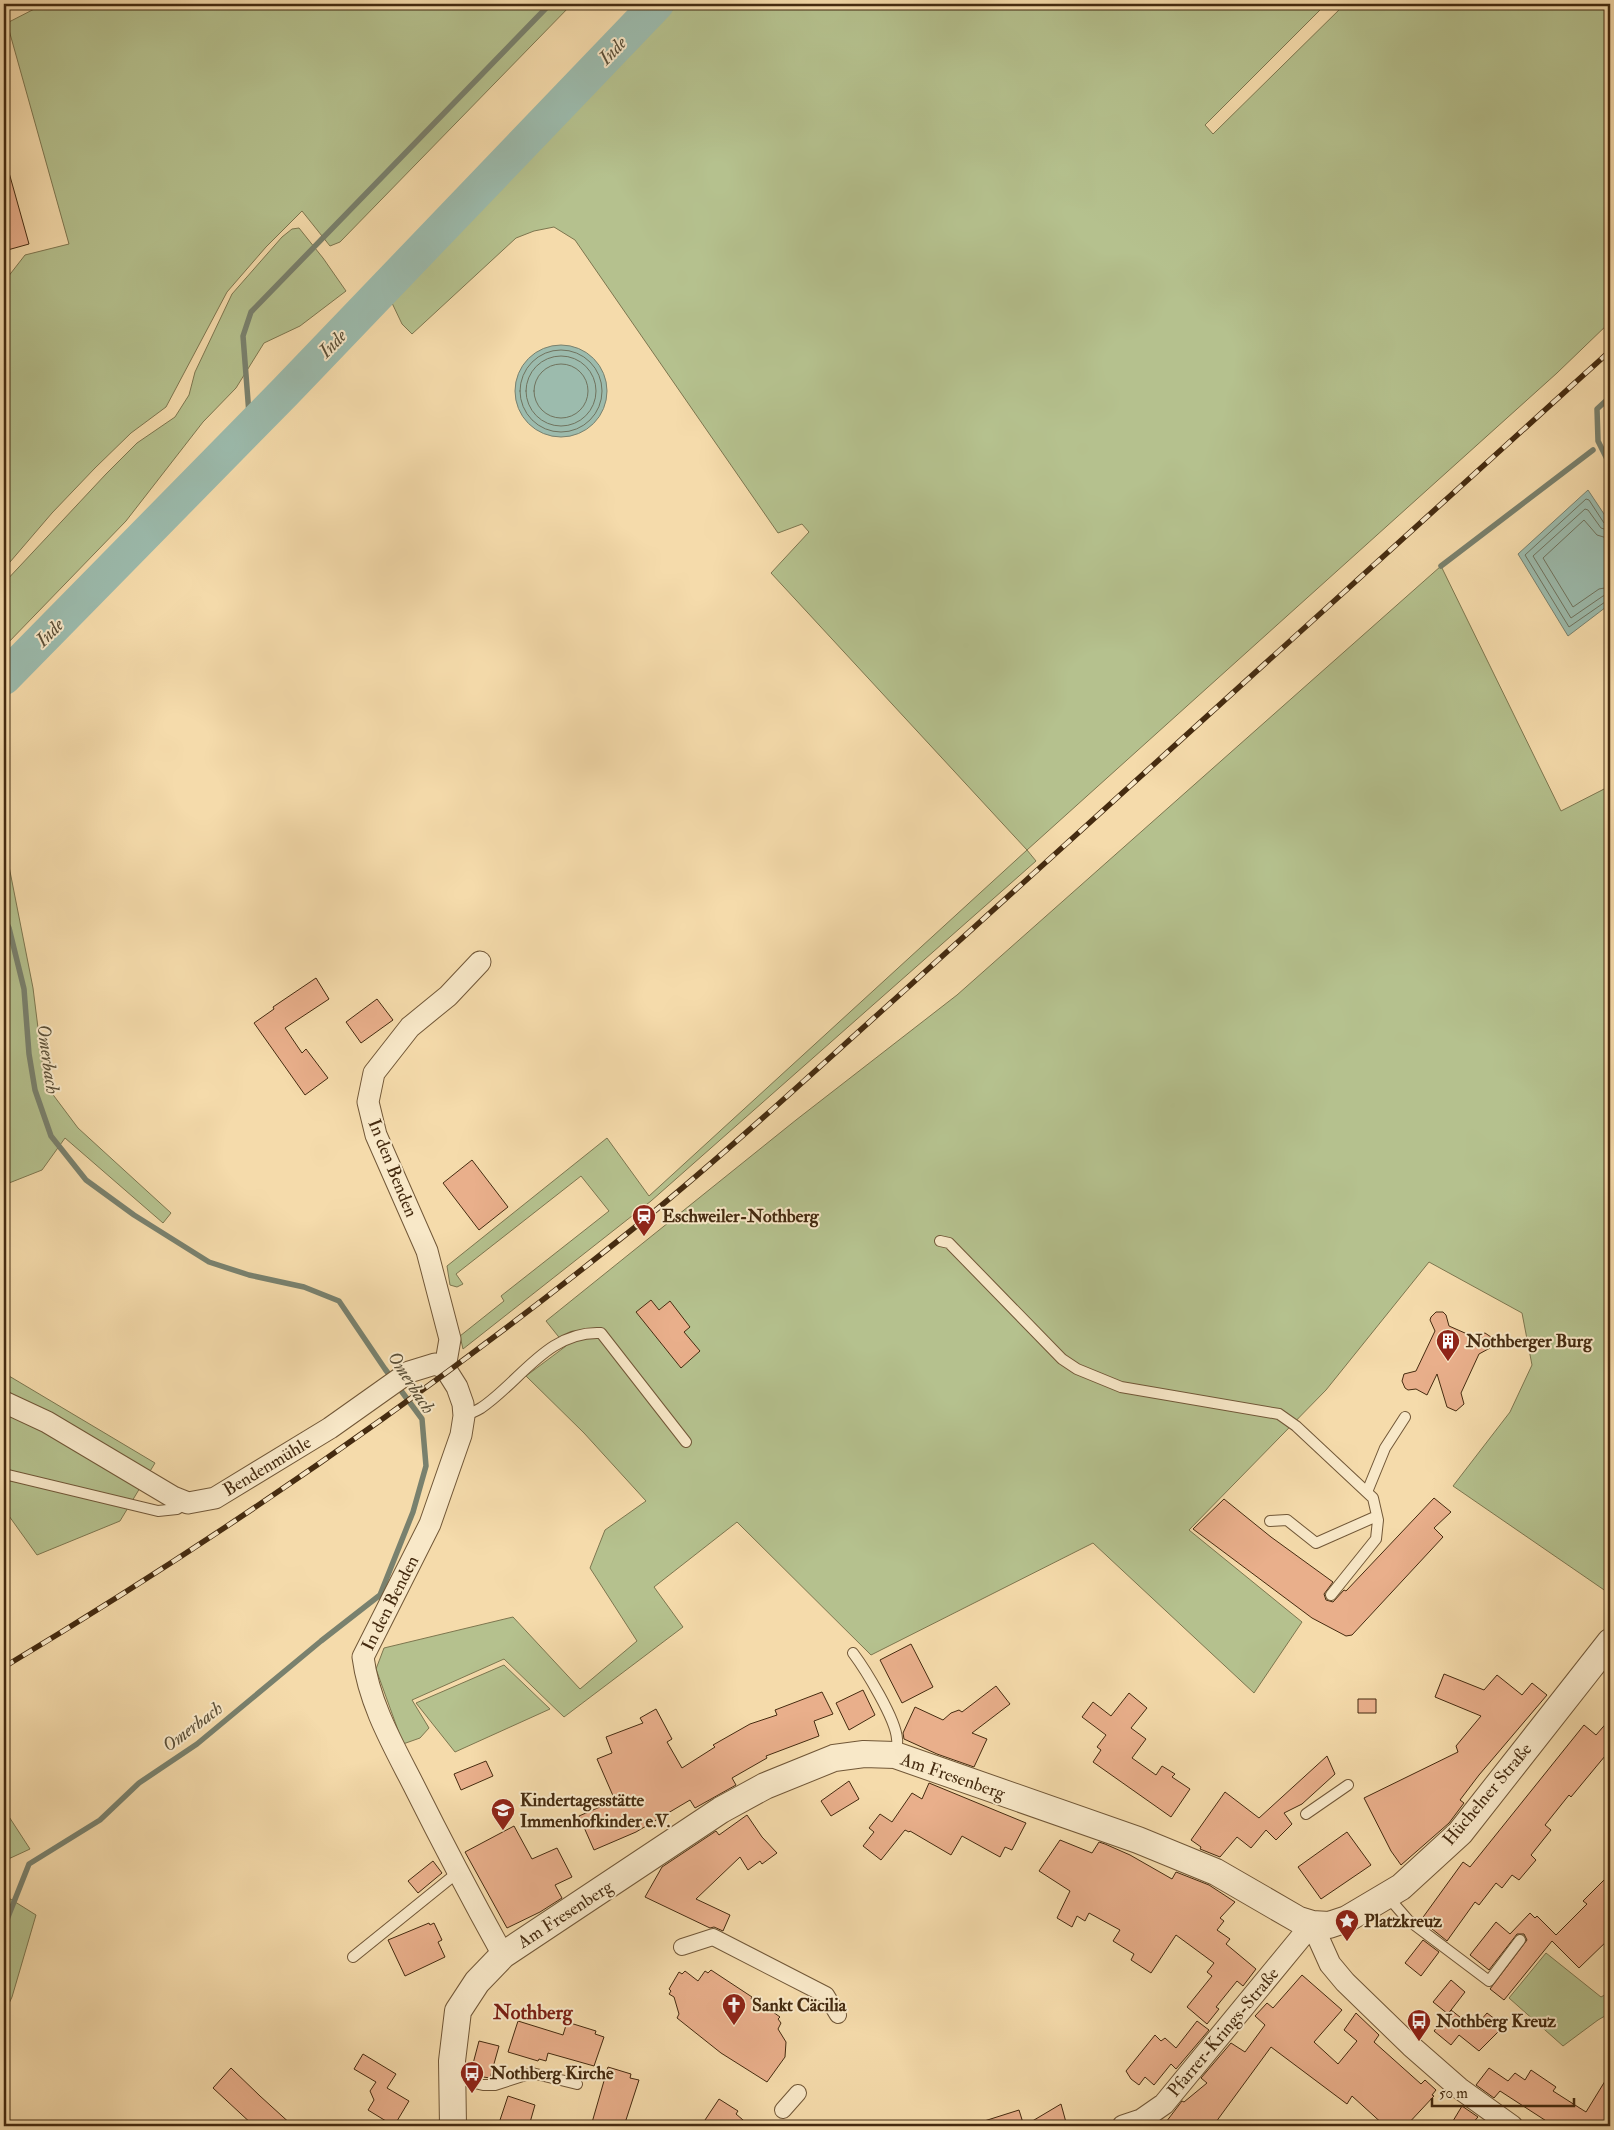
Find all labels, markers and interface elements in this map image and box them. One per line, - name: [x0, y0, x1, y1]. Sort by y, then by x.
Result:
- water label: Inde: [593, 31, 632, 71]
- water label: Inde: [313, 324, 352, 364]
- water label: Inde: [30, 613, 69, 653]
- water label: Omerbach: [31, 1023, 65, 1095]
- street label: In den Benden: [362, 1116, 423, 1221]
- station icon: Eschweiler-Nothberg: [631, 1203, 657, 1237]
- place label: Eschweiler-Nothberg: [662, 1205, 820, 1228]
- building icon: Nothberger Burg: [1435, 1328, 1461, 1362]
- place label: Nothberger Burg: [1465, 1330, 1593, 1353]
- water label: Omerbach: [382, 1347, 440, 1418]
- street label: Bendenmühle: [219, 1431, 316, 1502]
- street label: In den Benden: [357, 1552, 424, 1655]
- water label: Omerbach: [157, 1696, 228, 1757]
- street label: Hüchelner Straße: [1438, 1738, 1537, 1850]
- street label: Am Fresenberg: [897, 1748, 1009, 1805]
- place label: Kindertagesstätte Immenhofkinder e.V.: [520, 1789, 671, 1833]
- school or university icon: Kindertagesstätte Immenhofkinder e.V.: [490, 1797, 516, 1831]
- street label: Am Fresenberg: [512, 1874, 618, 1954]
- place icon: Platzkreuz: [1334, 1908, 1360, 1942]
- place label: Platzkreuz: [1364, 1910, 1442, 1933]
- street label: Pfarrer-Krings-Straße: [1162, 1962, 1285, 2102]
- church icon: Sankt Cäcilia: [721, 1992, 747, 2026]
- place label: Sankt Cäcilia: [752, 1994, 847, 2017]
- district label: Nothberg: [492, 2000, 574, 2026]
- bus stop icon: Nothberg Kreuz: [1406, 2008, 1432, 2042]
- place label: Nothberg Kreuz: [1435, 2010, 1556, 2033]
- bus stop icon: Nothberg Kirche: [459, 2060, 485, 2094]
- place label: Nothberg Kirche: [489, 2062, 614, 2085]
- scale bar: [1432, 2075, 1574, 2107]
- text: 50 m: [1439, 2084, 1468, 2103]

